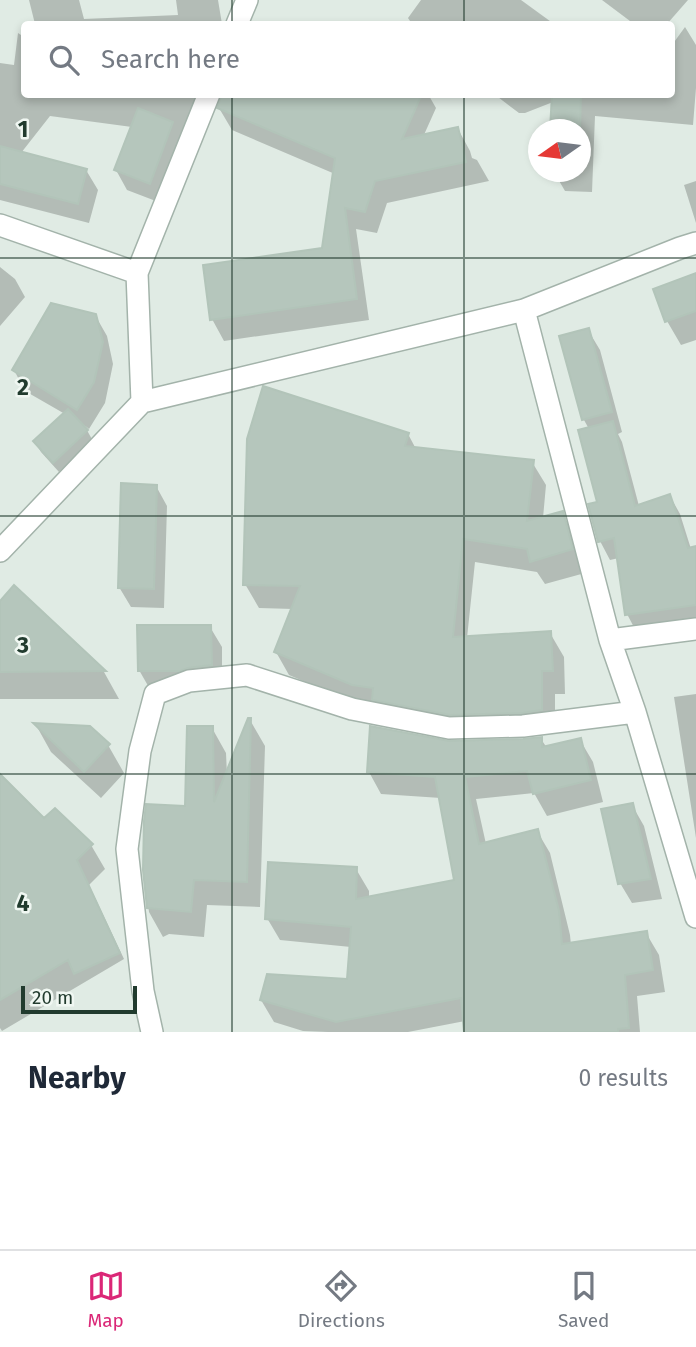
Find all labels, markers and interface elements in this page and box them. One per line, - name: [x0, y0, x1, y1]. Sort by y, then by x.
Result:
- search box: [21, 21, 675, 98]
- icon: search: [45, 41, 83, 79]
- text: Search here: [101, 44, 240, 75]
- text: 1: [18, 115, 28, 143]
- north arrow: [528, 119, 591, 182]
- text: 2: [17, 373, 29, 401]
- text: 3: [16, 631, 29, 659]
- text: 4: [17, 889, 30, 917]
- scale bar: [21, 983, 136, 1015]
- text: 20 m: [32, 986, 73, 1009]
- text: Nearby: [28, 1060, 126, 1096]
- text: 0 results: [578, 1064, 668, 1092]
- tab: Map: [87, 1267, 125, 1332]
- tab: Directions: [298, 1267, 385, 1332]
- tab: Saved: [558, 1267, 609, 1332]

